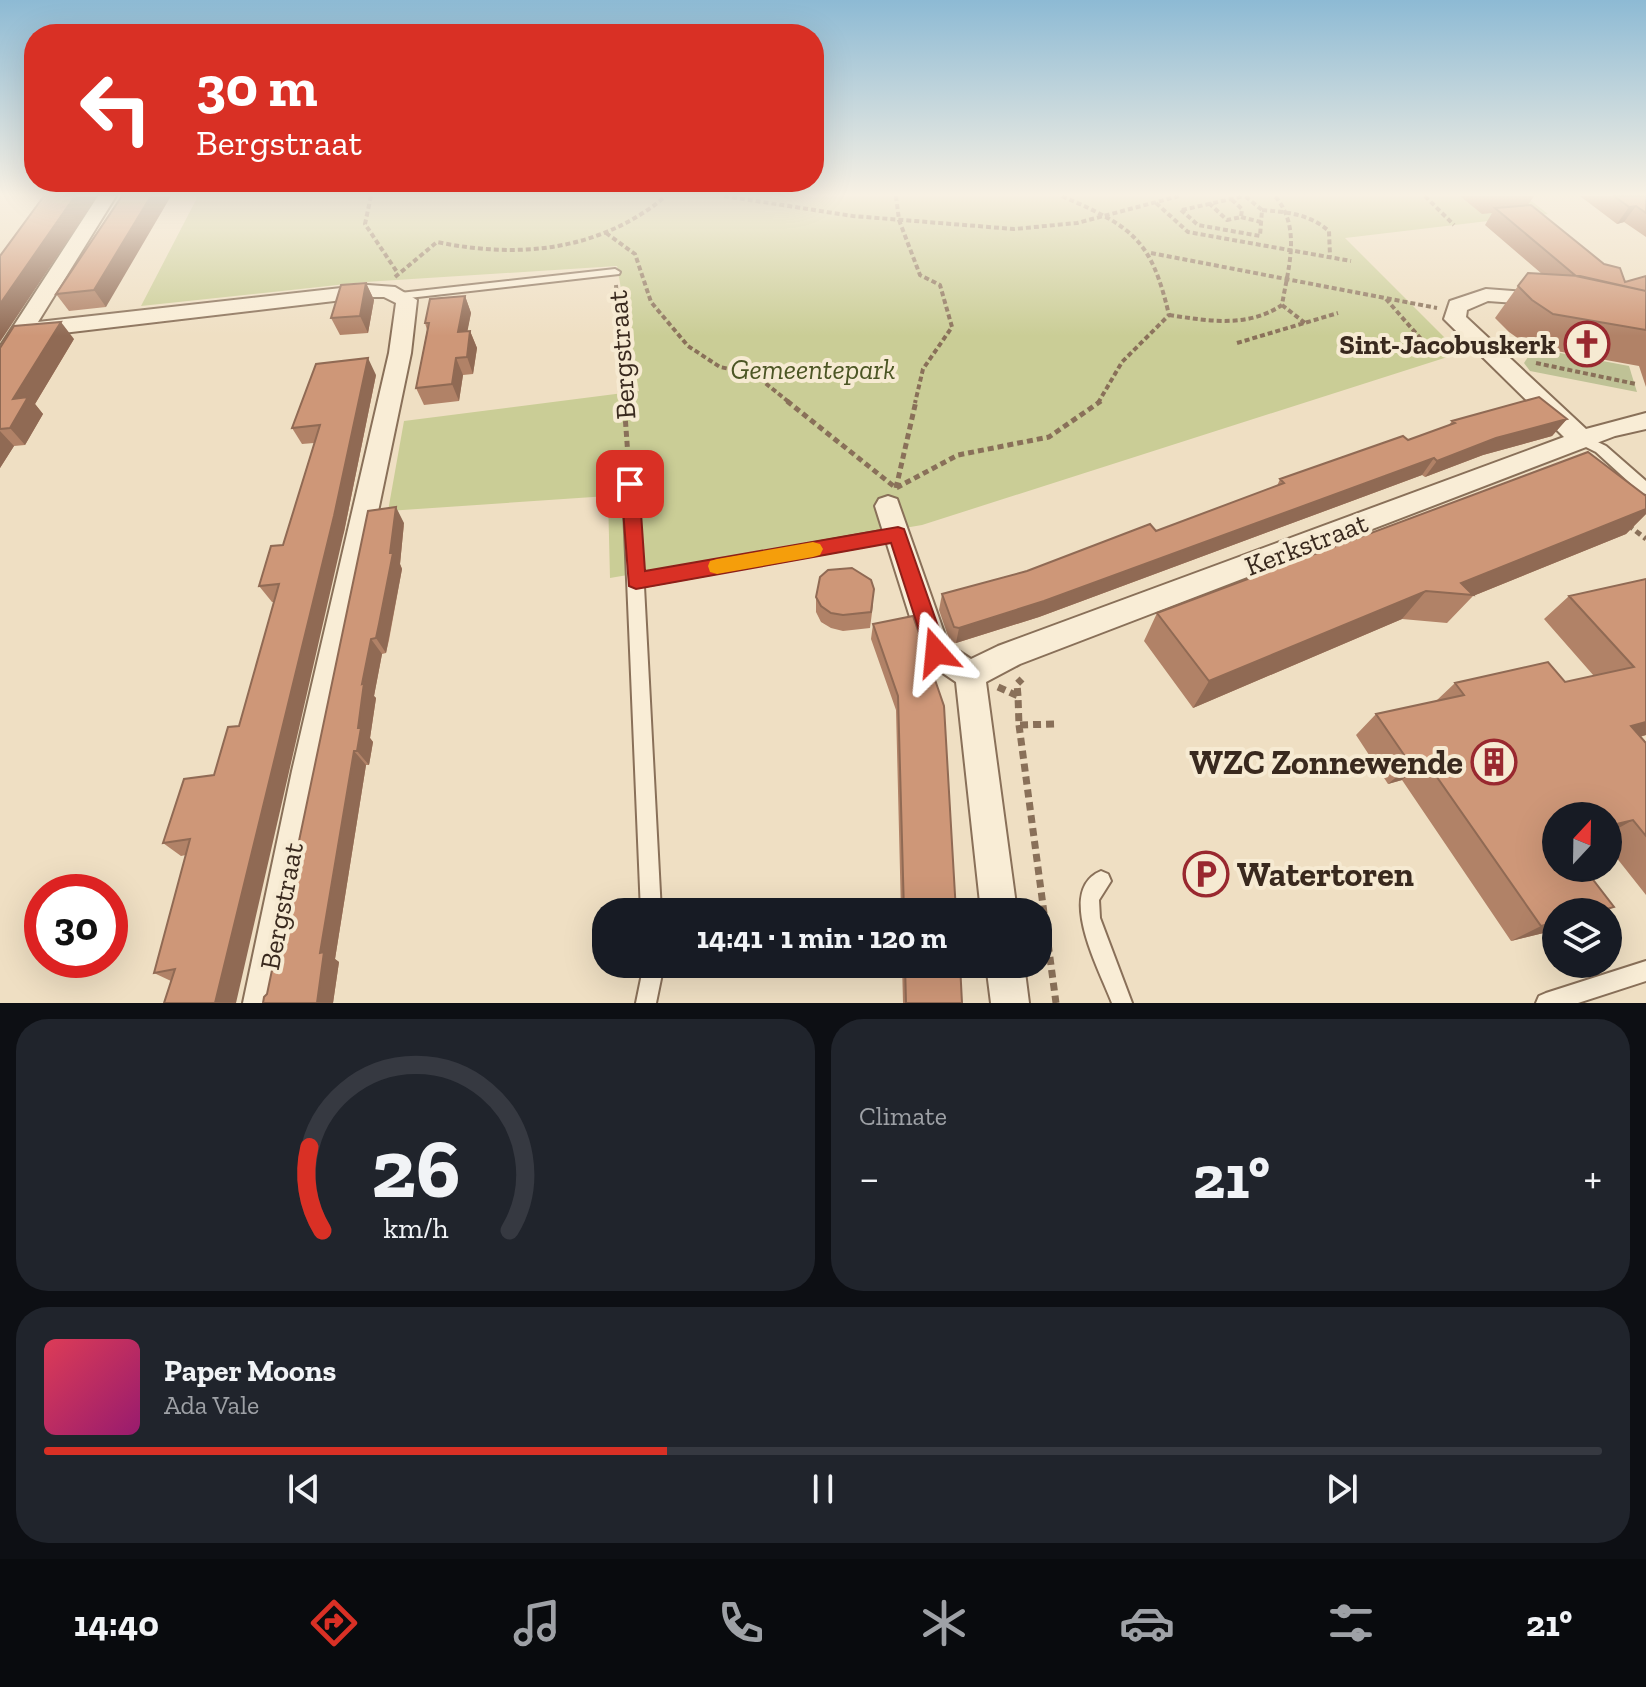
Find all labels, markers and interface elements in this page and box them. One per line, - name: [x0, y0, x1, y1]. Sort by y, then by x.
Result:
- text: 30 m: [196, 53, 318, 120]
- icon: left: [64, 56, 168, 160]
- text: Bergstraat: [196, 121, 362, 164]
- street label: Bergstraat: [600, 289, 642, 420]
- church icon: Sint-Jacobuskerk: [1563, 320, 1611, 368]
- place label: Sint-Jacobuskerk: [1339, 328, 1557, 361]
- park label: Gemeentepark: [731, 353, 895, 386]
- pin: [596, 450, 664, 518]
- icon: arrive: [608, 462, 652, 506]
- street label: Kerkstraat: [1240, 506, 1373, 583]
- position arrow: [894, 610, 978, 694]
- building icon: WZC Zonnewende: [1470, 738, 1518, 786]
- place label: WZC Zonnewende: [1189, 742, 1463, 783]
- north arrow: [1542, 802, 1622, 882]
- map controls: [1542, 802, 1622, 978]
- street label: Bergstraat: [253, 839, 310, 973]
- parking icon: Watertoren: [1182, 850, 1230, 898]
- place label: Watertoren: [1237, 854, 1414, 895]
- speed limit sign: 30: [24, 874, 128, 978]
- button: layers: [1542, 898, 1622, 978]
- text: 14:41 · 1 min · 120 m: [697, 920, 947, 956]
- text: Climate: [859, 1100, 947, 1132]
- text: 26: [371, 1118, 460, 1218]
- text: 21°: [1193, 1141, 1270, 1213]
- text: −: [859, 1151, 880, 1204]
- text: +: [1583, 1151, 1602, 1204]
- text: km/h: [383, 1211, 448, 1245]
- text: Paper Moons: [164, 1353, 336, 1389]
- text: Ada Vale: [164, 1389, 259, 1421]
- icon: previous: [282, 1467, 326, 1511]
- icon: pause: [801, 1467, 845, 1511]
- icon: next: [1320, 1467, 1364, 1511]
- icon: directions: [306, 1595, 362, 1651]
- icon: music: [509, 1595, 565, 1651]
- icon: phone: [713, 1595, 769, 1651]
- icon: climate: [916, 1595, 972, 1651]
- icon: car: [1119, 1595, 1175, 1651]
- icon: filters: [1323, 1595, 1379, 1651]
- text: 14:40: [74, 1602, 159, 1645]
- text: 21°: [1526, 1602, 1572, 1645]

